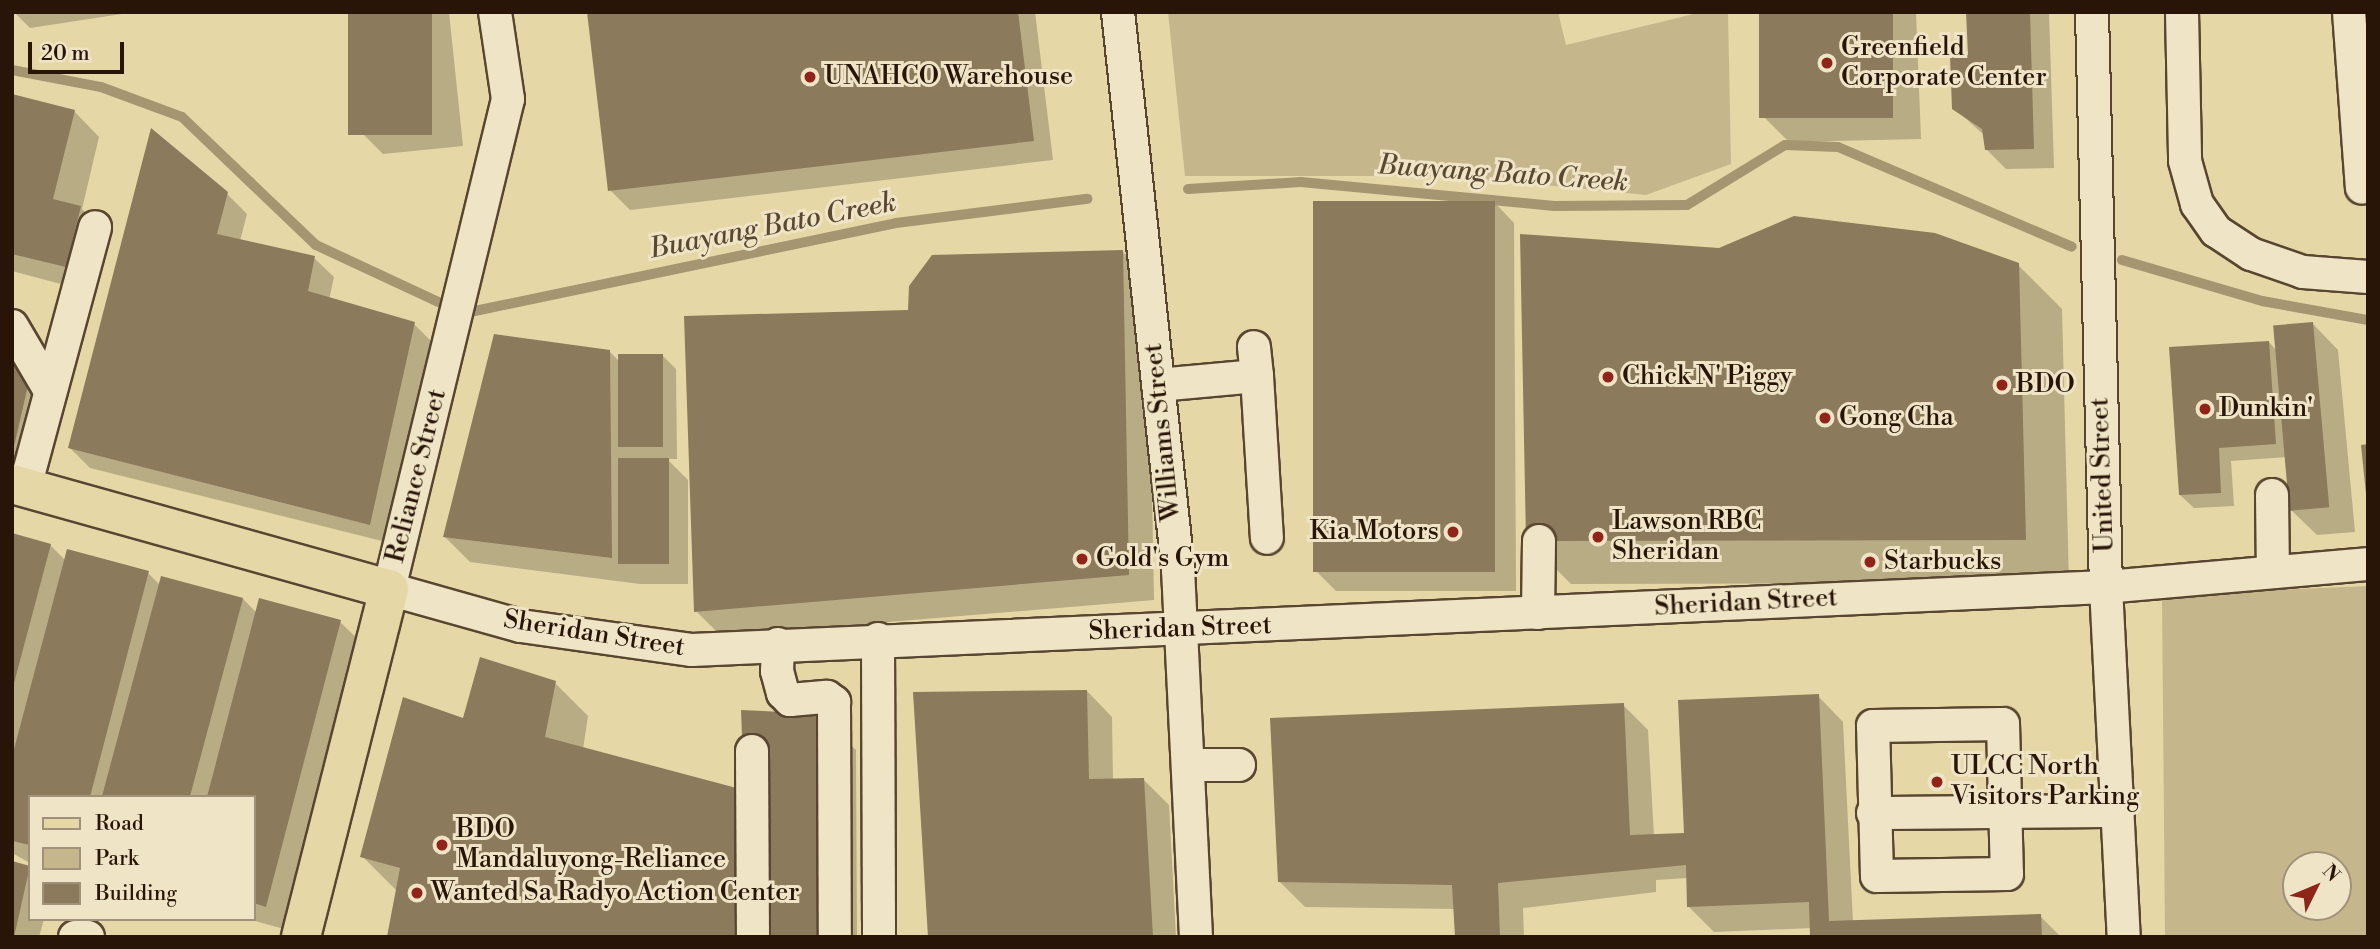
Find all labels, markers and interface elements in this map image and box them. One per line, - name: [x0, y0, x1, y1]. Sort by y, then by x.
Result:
- scale bar: [32, 28, 128, 72]
- place label: Greenfield Corporate Center: [1841, 32, 2047, 94]
- text: 20 m: [41, 41, 90, 67]
- marker: Greenfield Corporate Center: [1819, 55, 1835, 71]
- place label: UNAHCO Warehouse: [824, 61, 1073, 93]
- marker: UNAHCO Warehouse: [802, 69, 818, 85]
- water label: Buayang Bato Creek: [1377, 149, 1629, 199]
- water label: Buayang Bato Creek: [647, 186, 899, 266]
- street label: Williams Street: [1138, 342, 1188, 522]
- place label: Chick N' Piggy: [1622, 361, 1792, 393]
- marker: Chick N' Piggy: [1600, 369, 1616, 385]
- place label: BDO: [2016, 369, 2075, 401]
- marker: BDO: [1994, 377, 2010, 393]
- street label: Reliance Street: [380, 386, 454, 566]
- place label: Dunkin': [2219, 393, 2313, 425]
- street label: United Street: [2085, 397, 2121, 553]
- marker: Dunkin': [2197, 401, 2213, 417]
- place label: Gong Cha: [1839, 402, 1954, 434]
- marker: Gong Cha: [1817, 410, 1833, 426]
- place label: Lawson RBC Sheridan: [1612, 506, 1761, 568]
- place label: Kia Motors: [1309, 516, 1439, 548]
- marker: Kia Motors: [1445, 524, 1461, 540]
- marker: Lawson RBC Sheridan: [1590, 529, 1606, 545]
- place label: Gold's Gym: [1096, 543, 1229, 575]
- place label: Starbucks: [1884, 546, 2001, 578]
- marker: Gold's Gym: [1074, 551, 1090, 567]
- marker: Starbucks: [1862, 554, 1878, 570]
- street label: Sheridan Street: [1654, 583, 1838, 623]
- street label: Sheridan Street: [501, 604, 687, 664]
- street label: Sheridan Street: [1088, 610, 1272, 648]
- place label: ULCC North Visitors Parking: [1951, 751, 2139, 812]
- marker: ULCC North Visitors Parking: [1929, 774, 1945, 790]
- legend: [28, 795, 256, 921]
- text: Road: [95, 811, 144, 837]
- place label: BDO Mandaluyong-Reliance: [456, 814, 726, 876]
- marker: BDO Mandaluyong-Reliance: [434, 837, 450, 853]
- text: Park: [95, 846, 139, 872]
- north arrow: [2282, 851, 2352, 921]
- text: N: [2317, 859, 2345, 887]
- place label: Wanted Sa Radyo Action Center: [431, 877, 799, 909]
- text: Building: [95, 881, 177, 907]
- marker: Wanted Sa Radyo Action Center: [409, 885, 425, 901]

